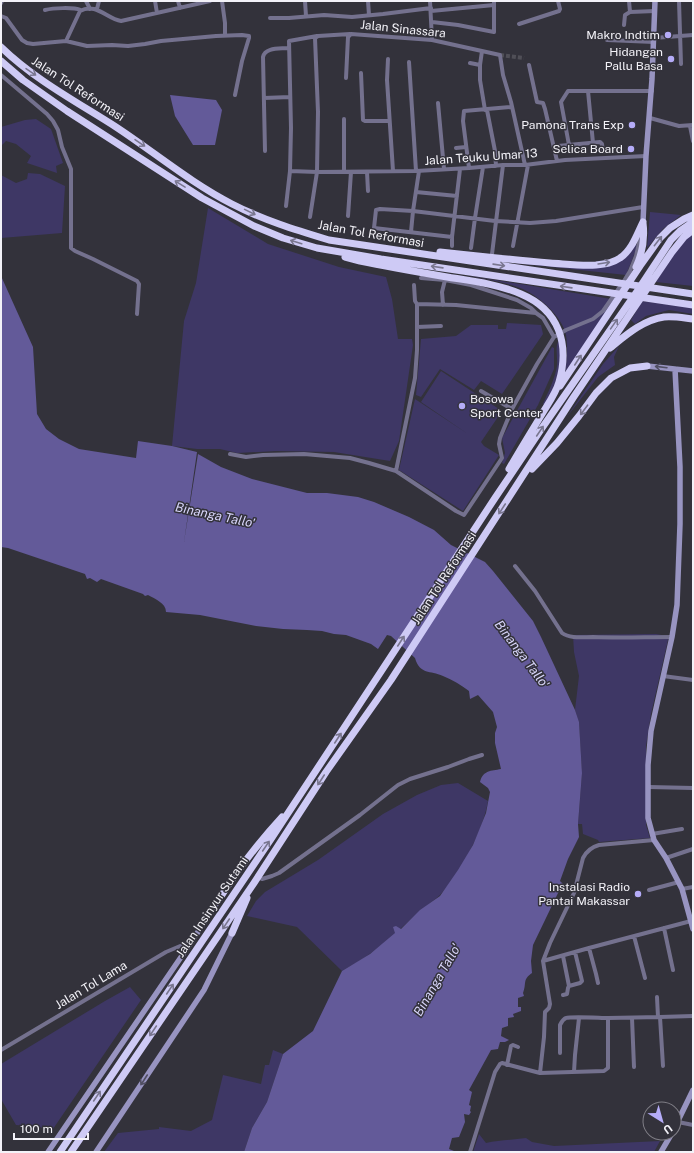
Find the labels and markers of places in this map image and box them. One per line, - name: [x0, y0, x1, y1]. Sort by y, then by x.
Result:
- place label: Makro Indtim: [586, 28, 660, 42]
- marker: Makro Indtim: [663, 30, 673, 40]
- place label: Hidangan Pallu Basa: [605, 45, 663, 73]
- marker: Hidangan Pallu Basa: [666, 54, 676, 64]
- place label: Pamona Trans Exp: [521, 118, 624, 132]
- marker: Pamona Trans Exp: [627, 120, 637, 130]
- place label: Selica Board: [552, 142, 623, 156]
- marker: Selica Board: [626, 144, 636, 154]
- place label: Bosowa Sport Center: [470, 392, 542, 420]
- marker: Bosowa Sport Center: [457, 401, 467, 411]
- place label: Instalasi Radio Pantai Makassar: [538, 880, 630, 908]
- marker: Instalasi Radio Pantai Makassar: [633, 889, 643, 899]

